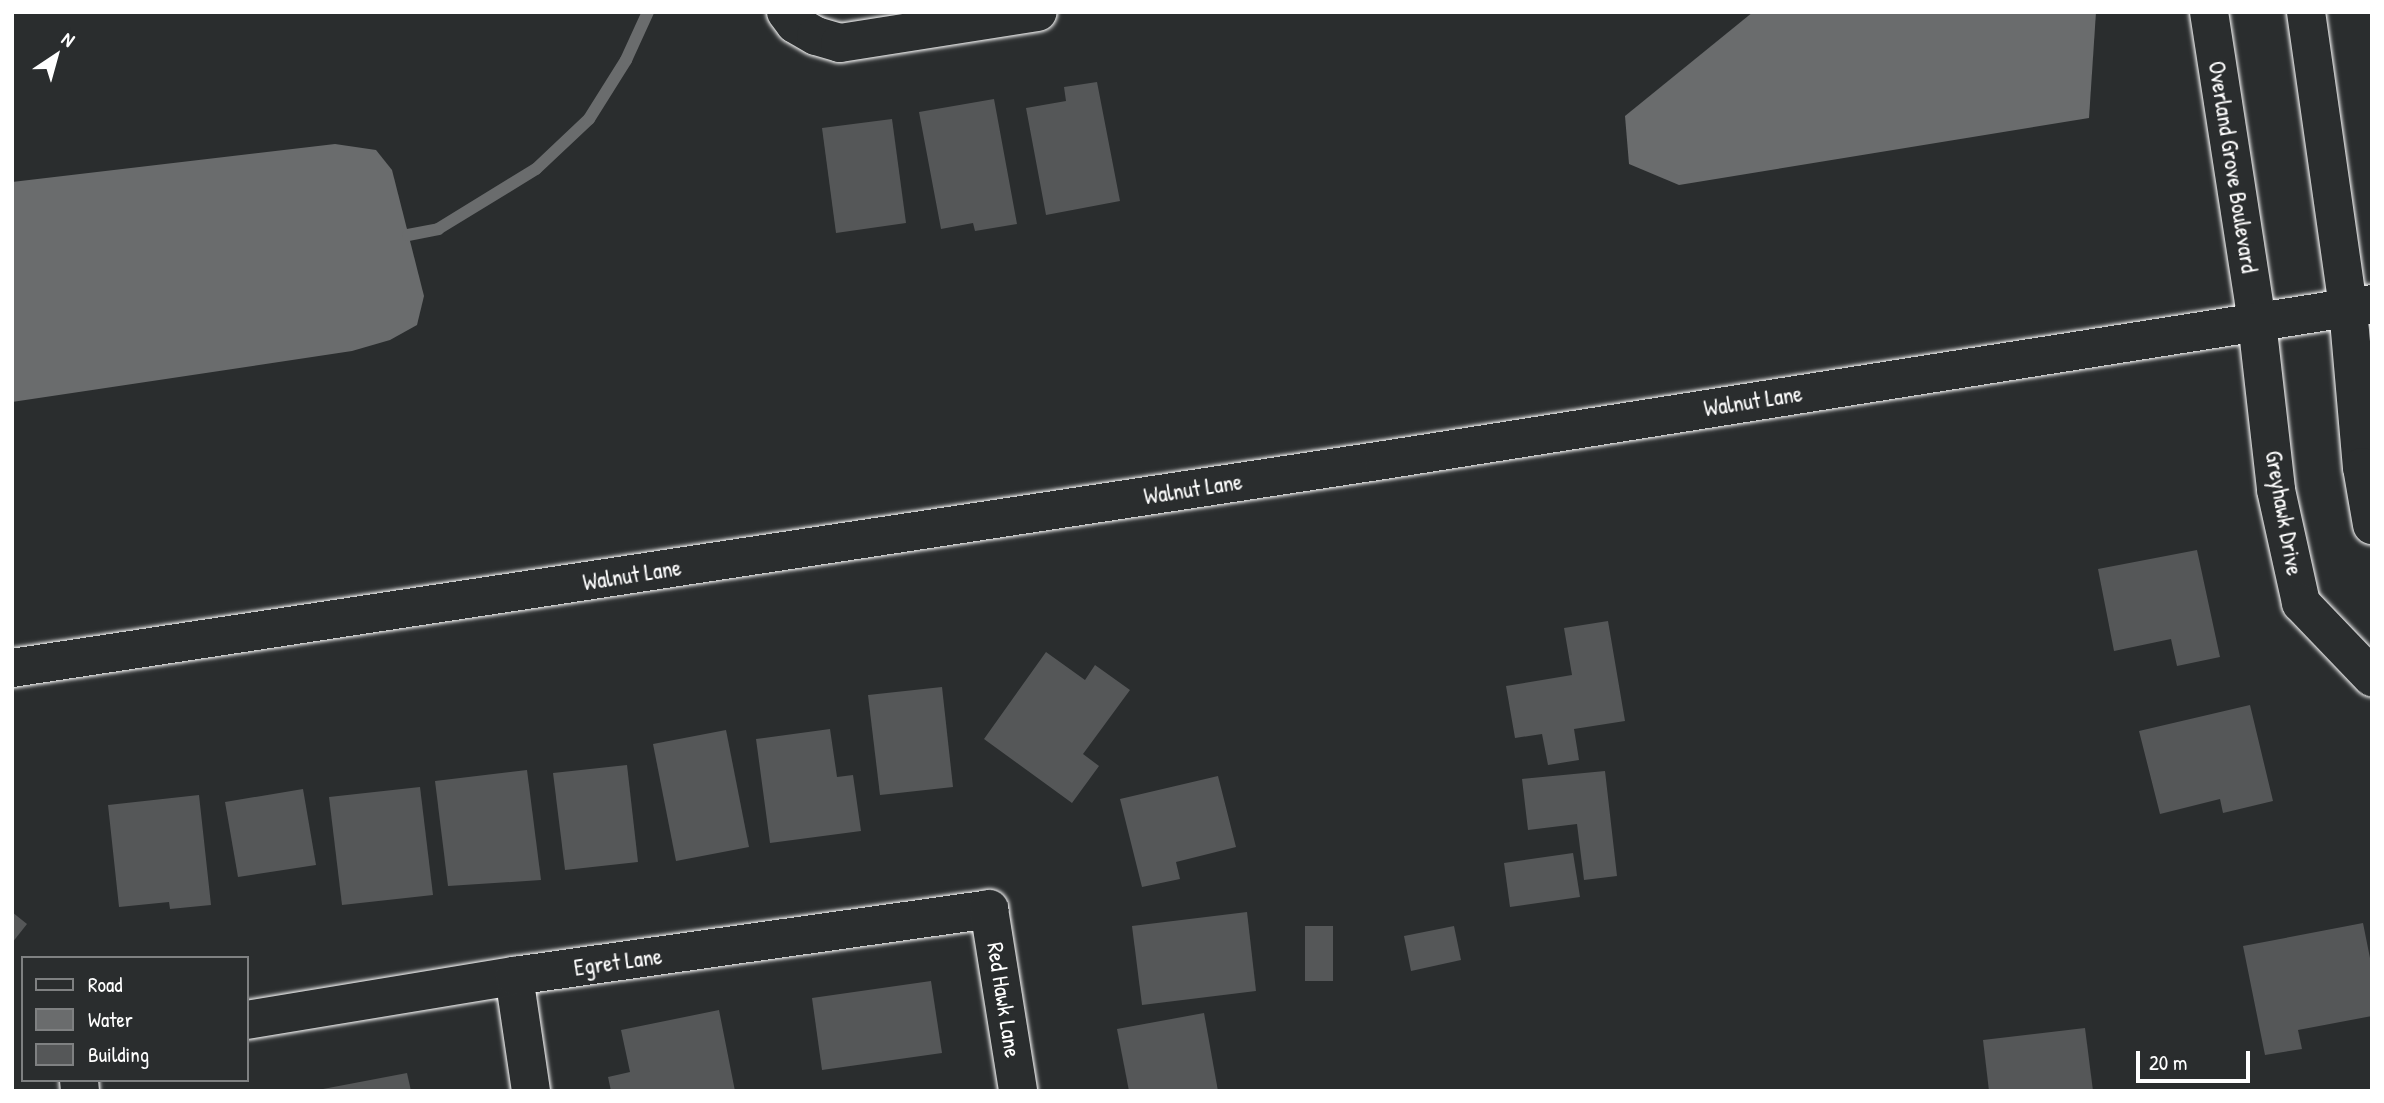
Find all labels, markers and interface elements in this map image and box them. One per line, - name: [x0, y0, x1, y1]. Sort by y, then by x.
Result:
- north arrow: [21, 21, 91, 91]
- text: N: [57, 26, 80, 52]
- street label: Overland Grove Boulevard: [2203, 59, 2263, 275]
- street label: Walnut Lane: [1702, 380, 1804, 422]
- street label: Greyhawk Drive: [2259, 448, 2309, 578]
- street label: Walnut Lane: [1142, 468, 1244, 510]
- street label: Walnut Lane: [581, 554, 683, 596]
- street label: Red Hawk Lane: [981, 940, 1027, 1060]
- street label: Egret Lane: [572, 942, 664, 982]
- legend: [21, 956, 248, 1082]
- text: Road: [88, 970, 122, 999]
- text: Water: [88, 1005, 133, 1034]
- scale bar: [2139, 1036, 2253, 1080]
- text: Building: [88, 1040, 149, 1069]
- text: 20 m: [2149, 1048, 2187, 1077]

